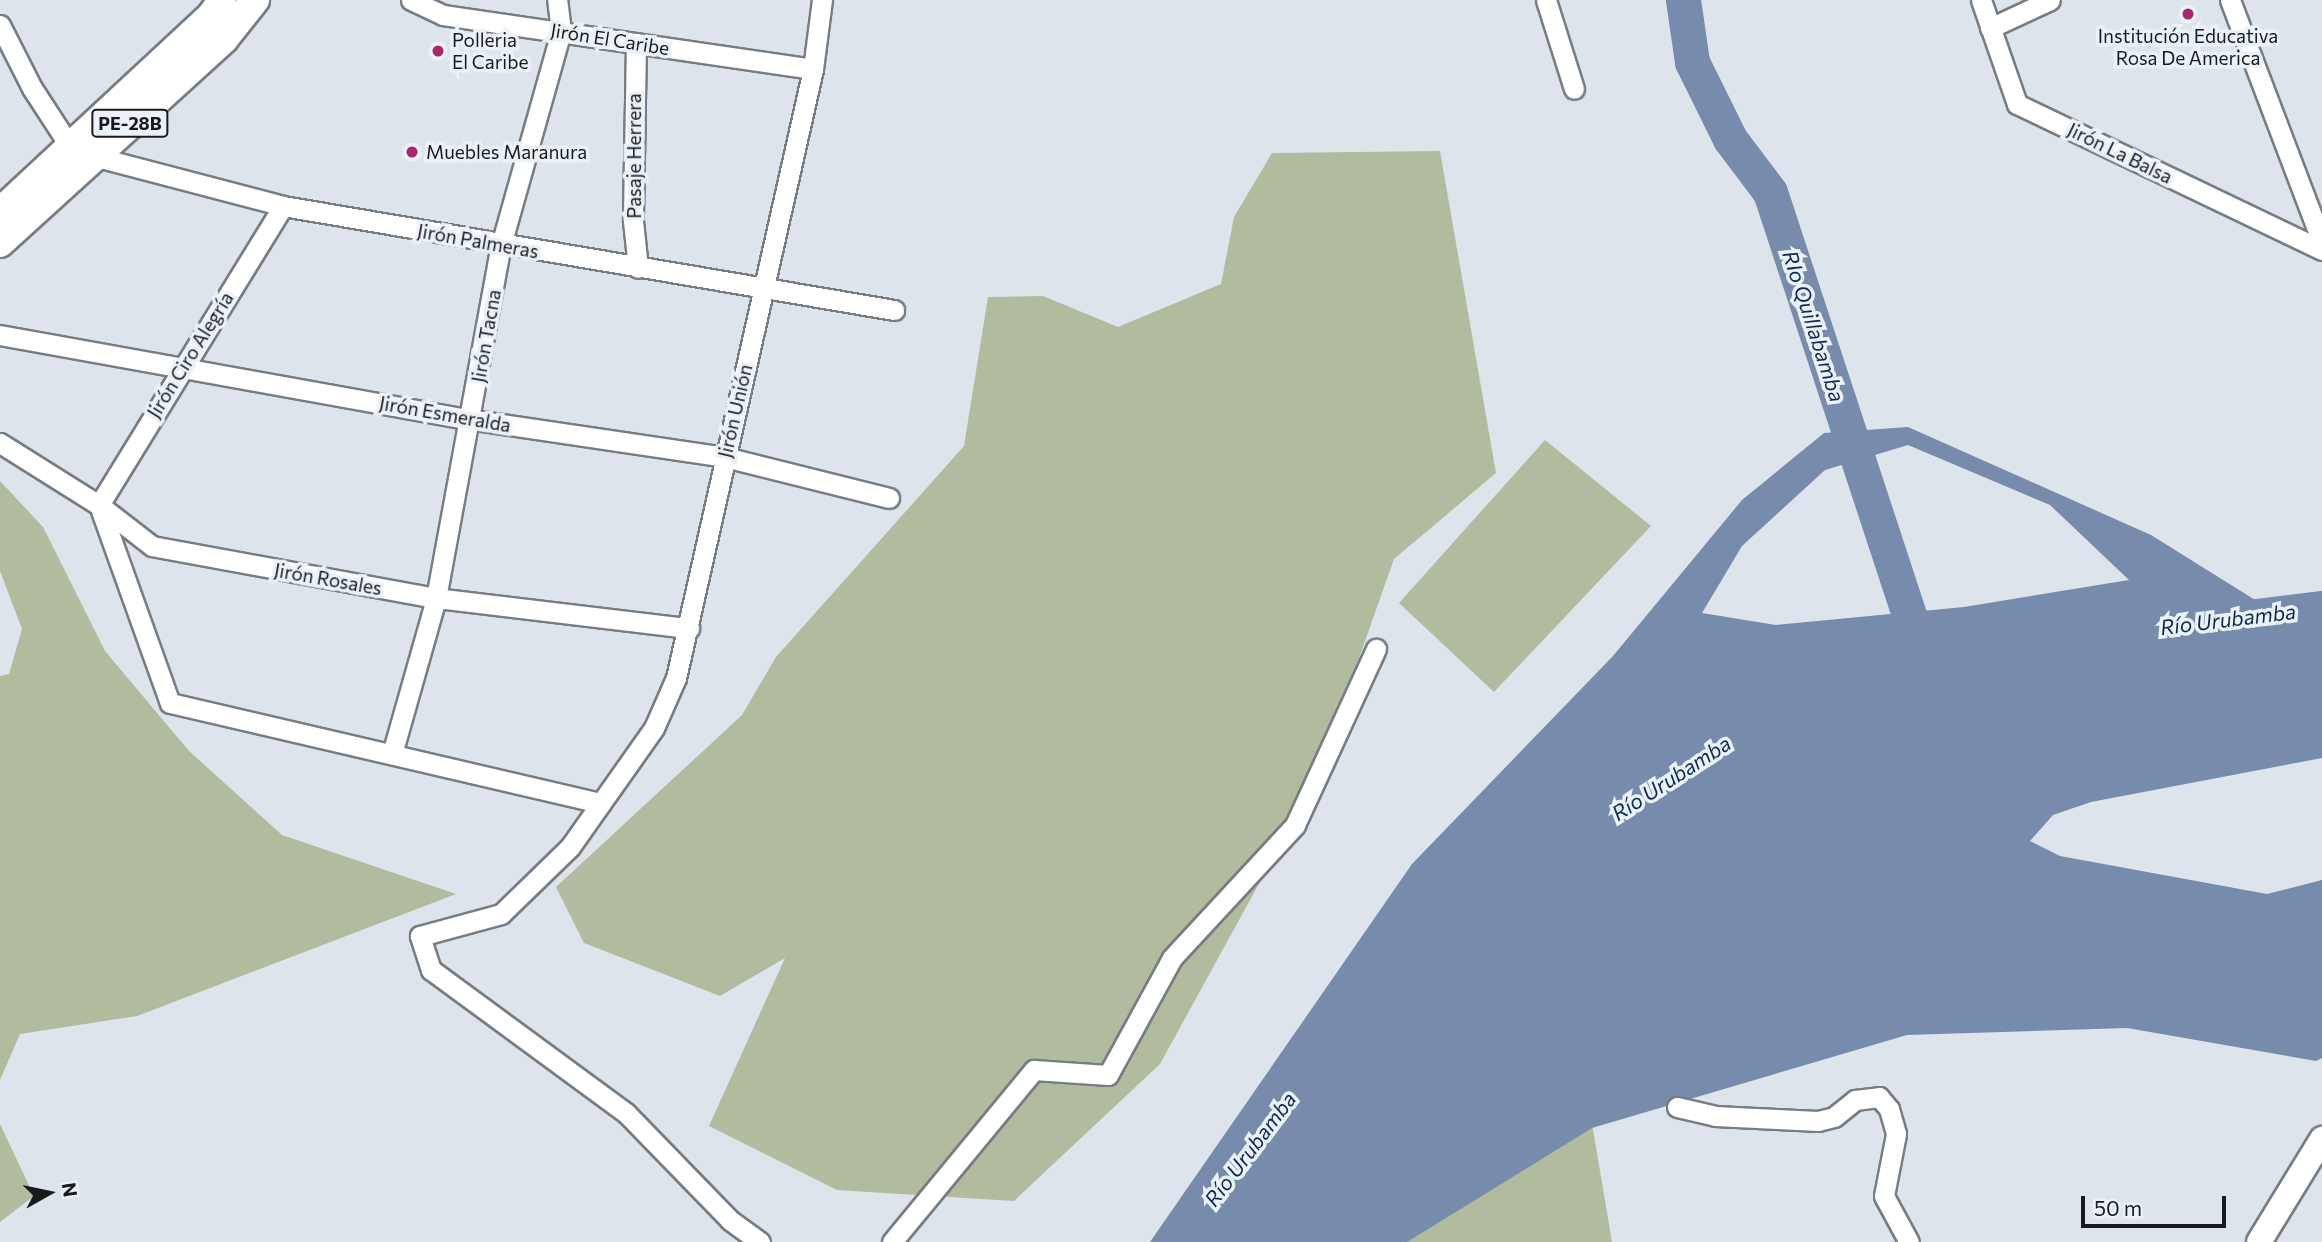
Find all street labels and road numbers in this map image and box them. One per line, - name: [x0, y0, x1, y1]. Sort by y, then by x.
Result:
- street label: Jirón El Caribe: [549, 18, 671, 60]
- street label: Pasaje Herrera: [623, 93, 645, 219]
- road number: PE-28B: [90, 109, 170, 138]
- street label: Jirón La Balsa: [2064, 118, 2176, 188]
- street label: Jirón Palmeras: [416, 219, 540, 263]
- street label: Jirón Ciro Alegría: [142, 288, 238, 422]
- street label: Jirón Tacna: [467, 288, 505, 384]
- street label: Jirón Unión: [713, 362, 757, 460]
- street label: Jirón Esmeralda: [377, 391, 513, 437]
- street label: Jirón Rosales: [272, 558, 384, 600]

